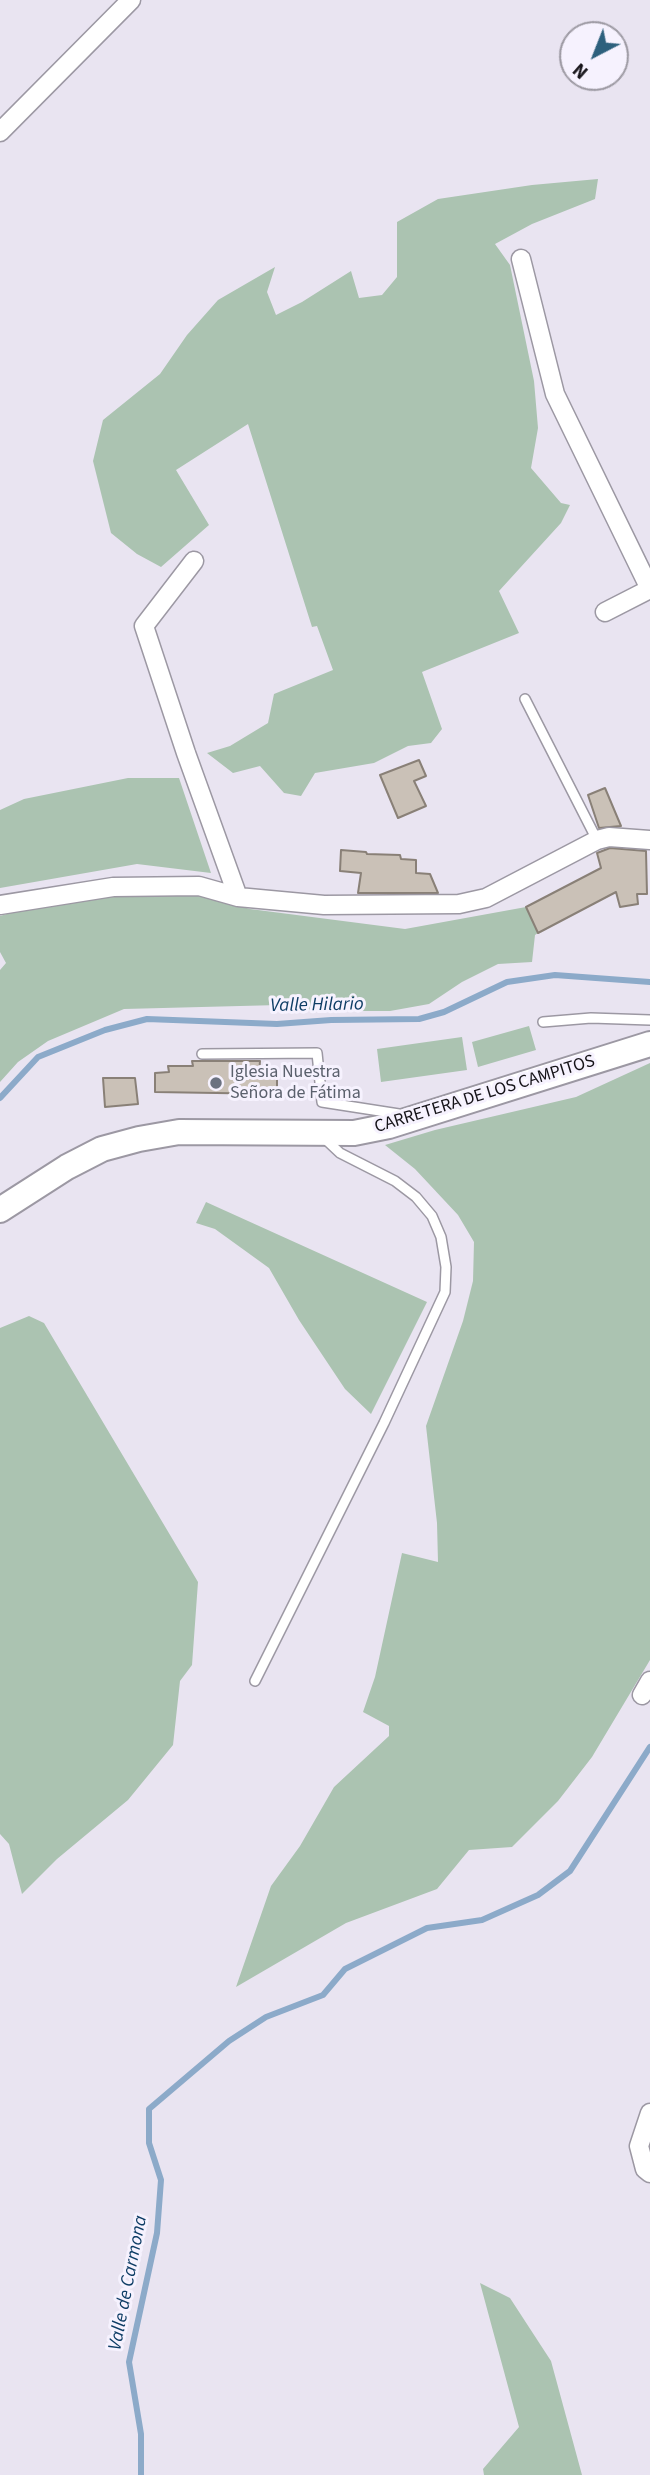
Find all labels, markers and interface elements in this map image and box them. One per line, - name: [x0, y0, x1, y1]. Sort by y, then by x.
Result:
- north arrow: [559, 21, 629, 91]
- text: N: [567, 56, 595, 85]
- water label: Valle Hilario: [270, 994, 364, 1018]
- street label: CARRETERA DE LOS CAMPITOS: [372, 1051, 598, 1139]
- place label: Iglesia Nuestra Señora de Fátima: [230, 1062, 361, 1104]
- marker: Iglesia Nuestra Señora de Fátima: [208, 1075, 224, 1091]
- water label: Valle de Carmona: [105, 2214, 153, 2352]

